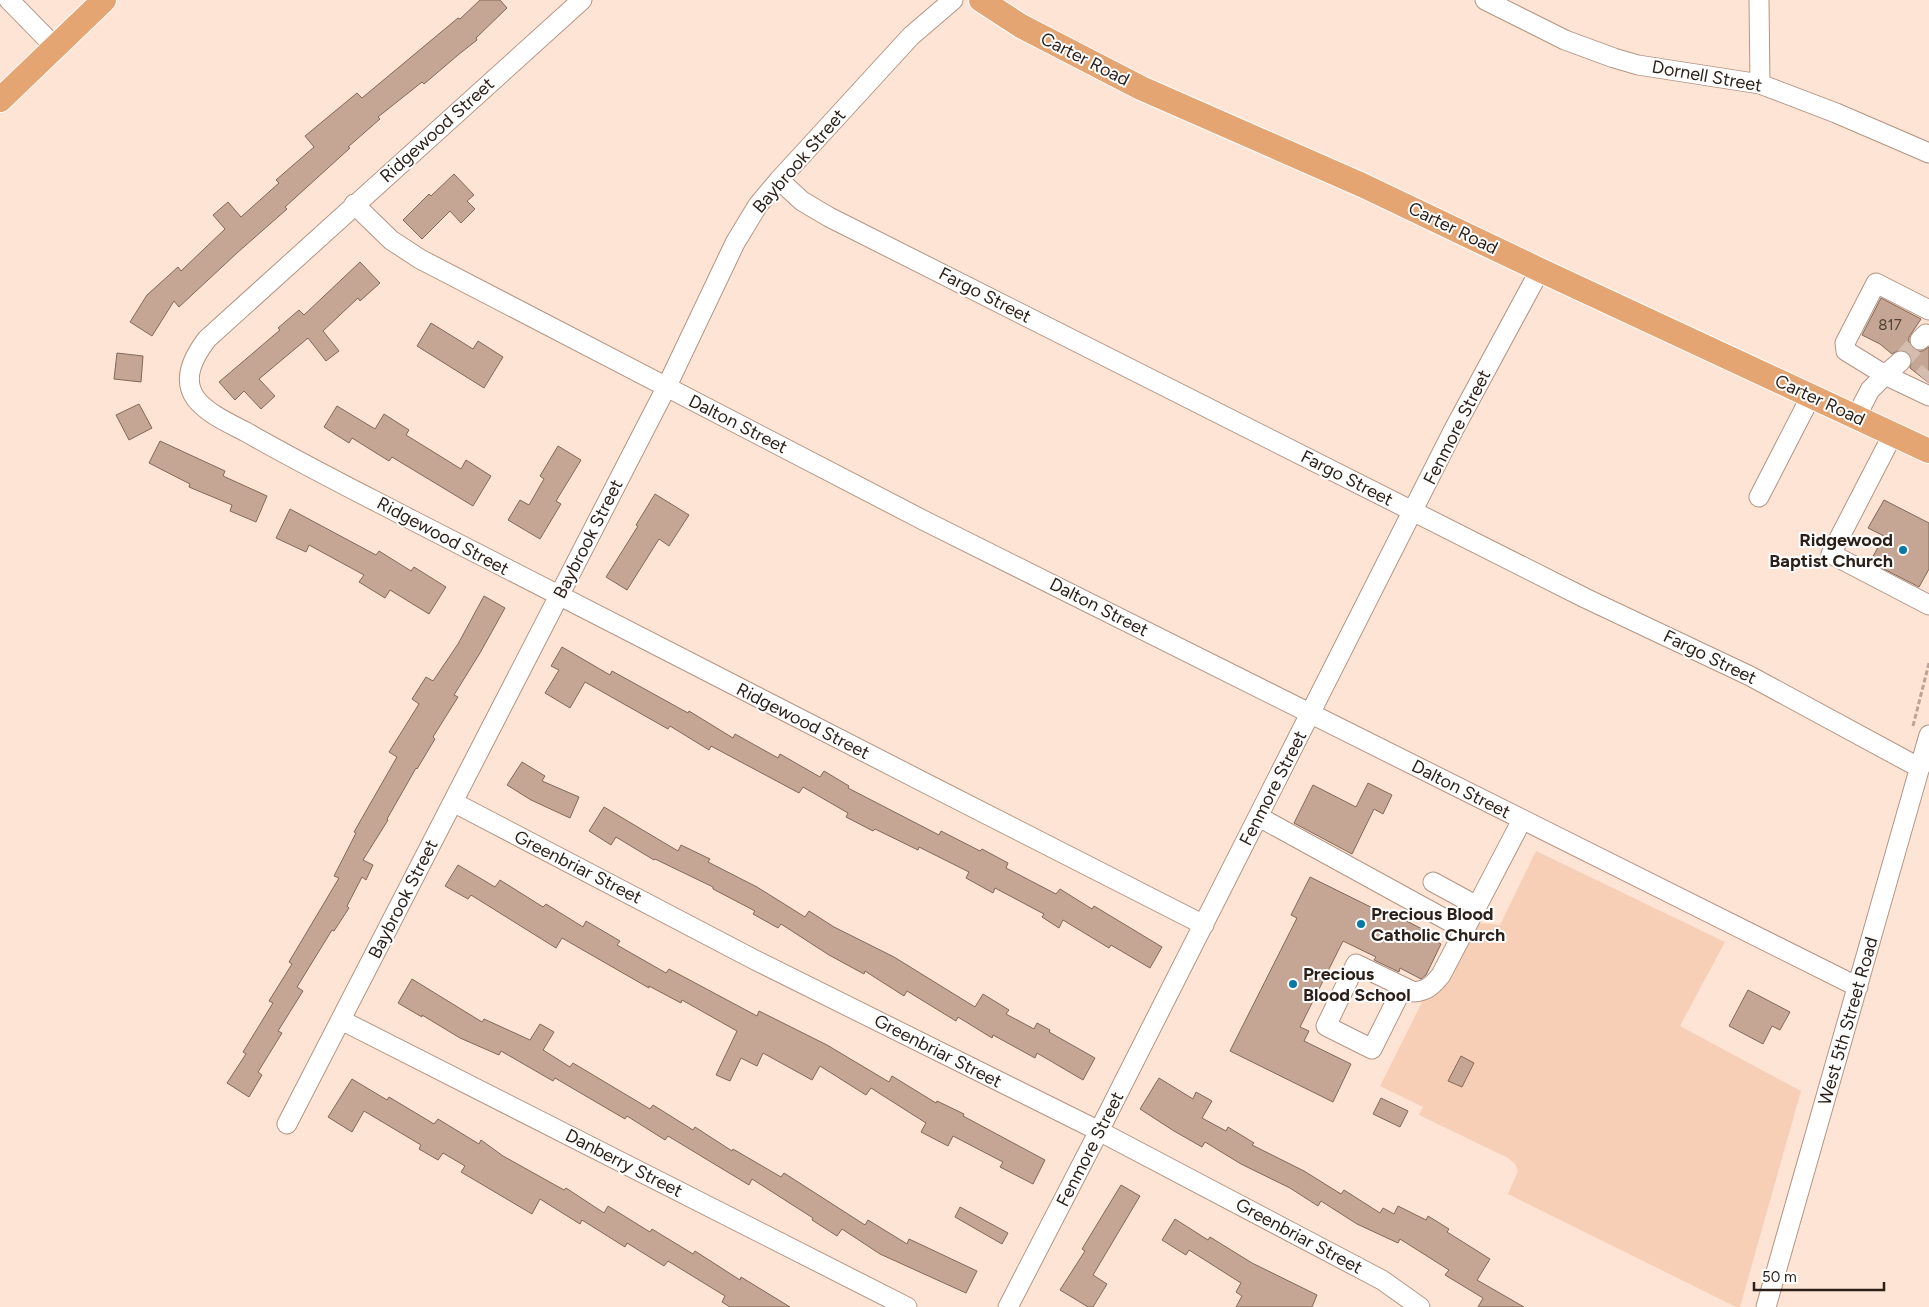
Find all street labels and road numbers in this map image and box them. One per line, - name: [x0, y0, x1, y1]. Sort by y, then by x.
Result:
- street label: Carter Road: [1037, 27, 1133, 91]
- street label: Dornell Street: [1650, 55, 1764, 97]
- street label: Ridgewood Street: [375, 73, 499, 187]
- street label: Baybrook Street: [748, 104, 850, 218]
- street label: Carter Road: [1405, 197, 1501, 259]
- street label: Fargo Street: [935, 262, 1035, 328]
- street label: Fenmore Street: [1419, 366, 1496, 488]
- street label: Carter Road: [1771, 370, 1869, 430]
- street label: Dalton Street: [685, 390, 791, 458]
- street label: Fargo Street: [1297, 445, 1397, 511]
- street label: Baybrook Street: [549, 476, 628, 602]
- street label: Ridgewood Street: [373, 492, 513, 580]
- street label: Dalton Street: [1046, 573, 1152, 641]
- street label: Fargo Street: [1660, 625, 1760, 689]
- street label: Ridgewood Street: [733, 678, 873, 764]
- street label: Fenmore Street: [1235, 727, 1312, 849]
- street label: Dalton Street: [1408, 755, 1514, 823]
- street label: Greenbriar Street: [510, 825, 646, 909]
- street label: Baybrook Street: [364, 836, 443, 962]
- street label: West 5th Street Road: [1813, 934, 1883, 1108]
- street label: Greenbriar Street: [870, 1009, 1006, 1093]
- street label: Fenmore Street: [1052, 1088, 1129, 1210]
- street label: Danberry Street: [562, 1124, 686, 1202]
- street label: Greenbriar Street: [1232, 1193, 1366, 1279]

